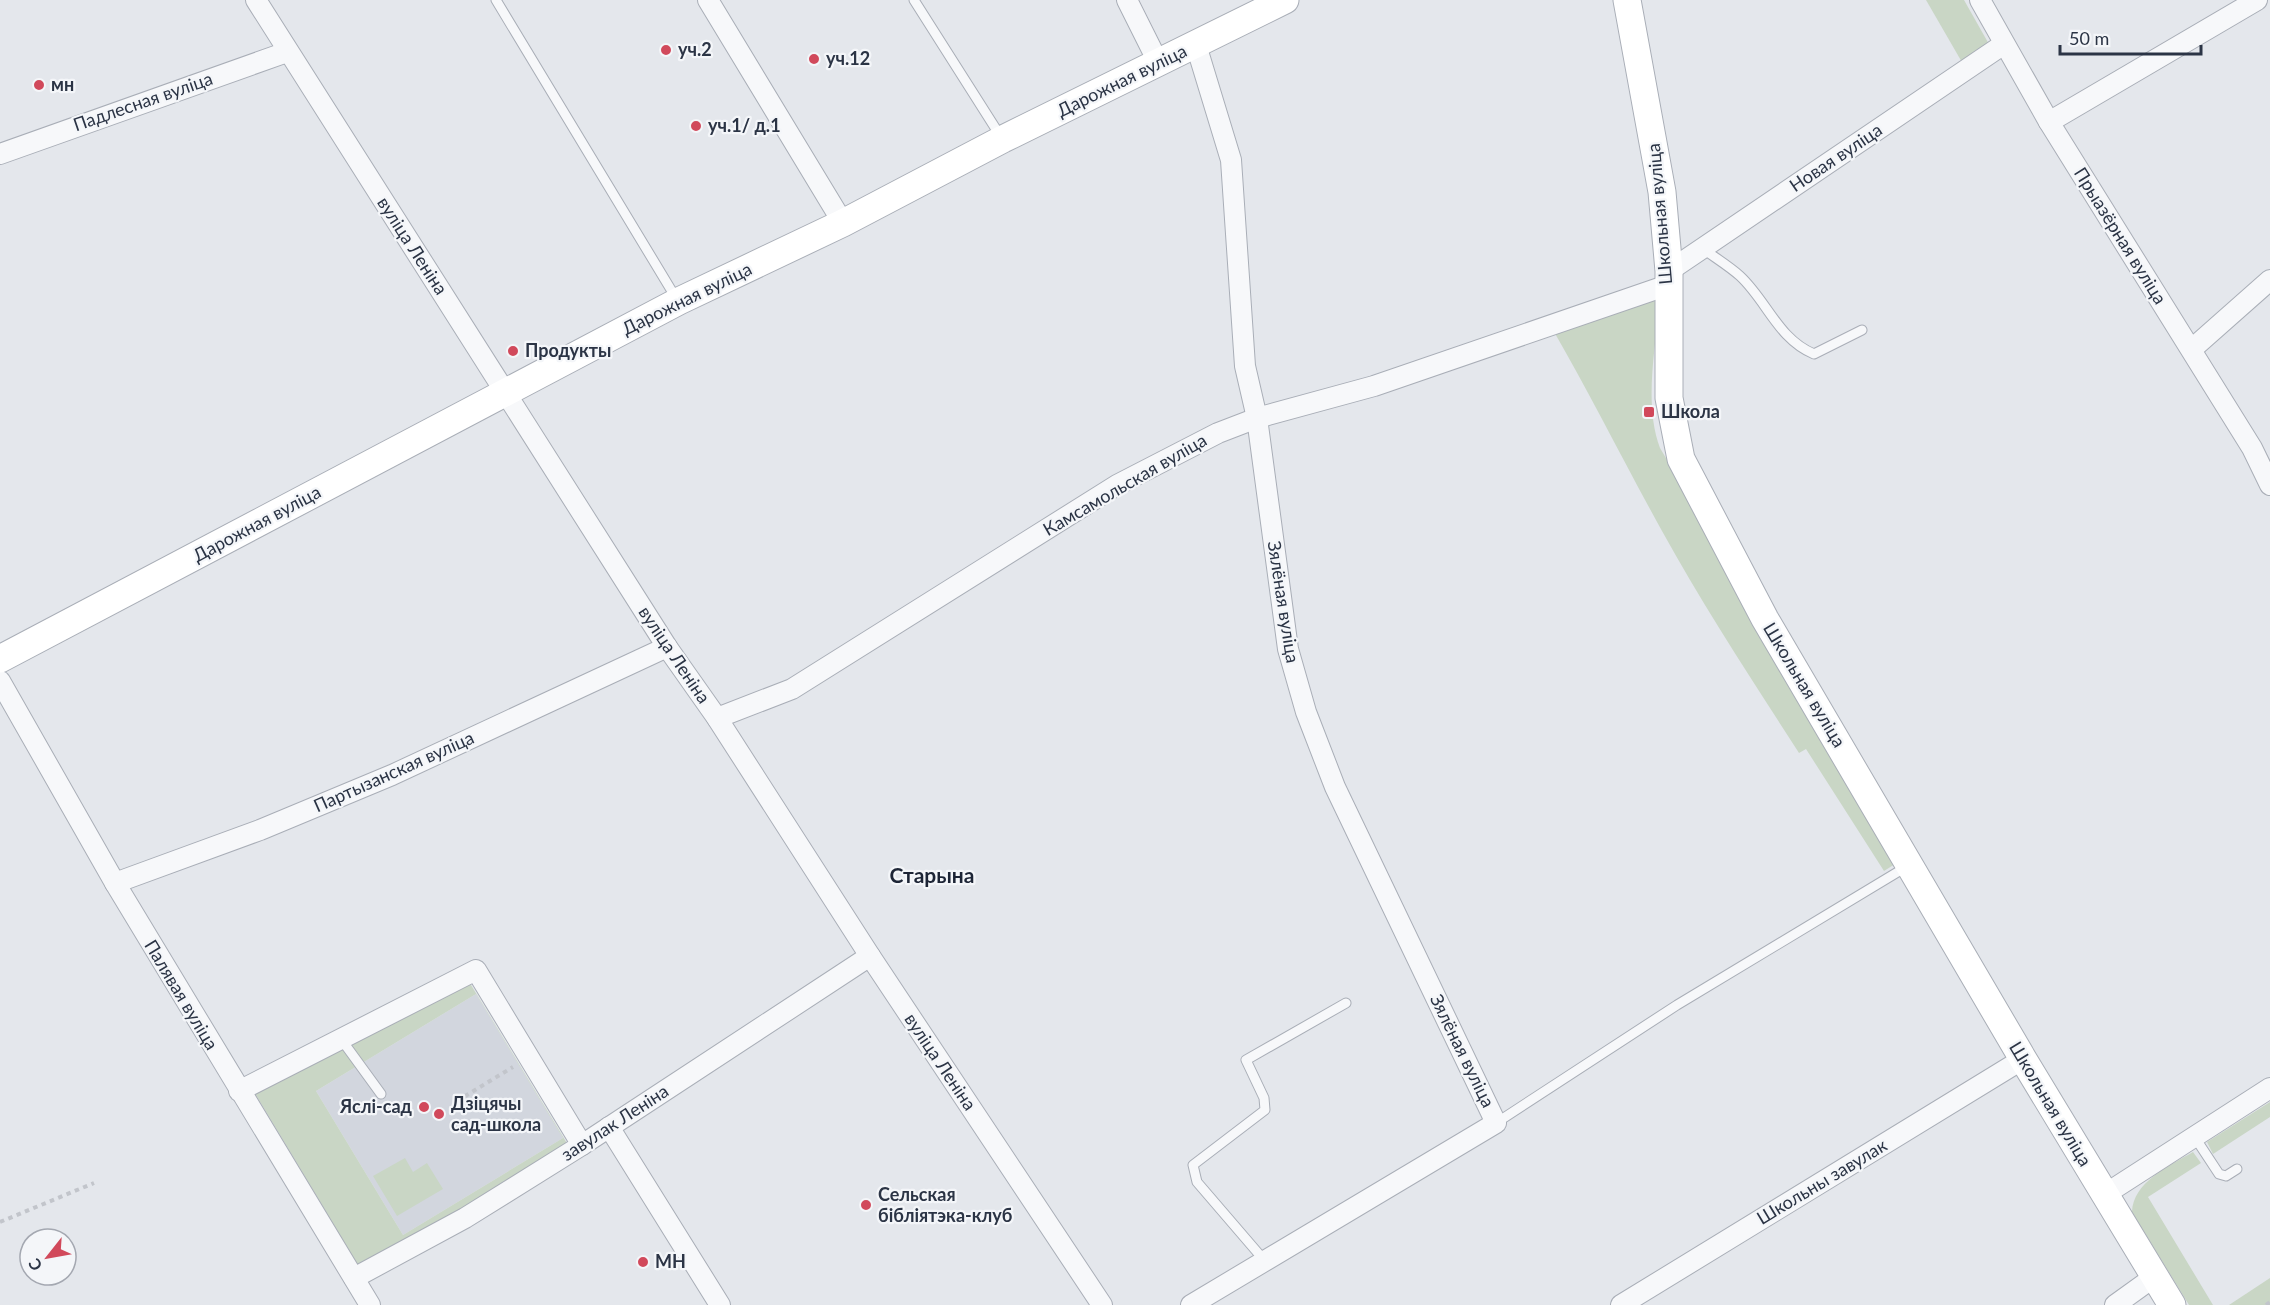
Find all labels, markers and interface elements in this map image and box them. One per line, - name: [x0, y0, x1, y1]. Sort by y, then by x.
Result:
- scale bar: [2060, 18, 2201, 56]
- text: 50 m: [2069, 27, 2109, 49]
- place label: уч.2: [678, 38, 712, 60]
- street label: Дарожная вуліца: [1053, 39, 1190, 121]
- marker: уч.2: [659, 43, 673, 57]
- place label: уч.12: [826, 47, 870, 69]
- marker: уч.12: [807, 52, 821, 66]
- street label: Падлесная вуліца: [70, 67, 215, 135]
- place label: мн: [51, 73, 74, 95]
- marker: мн: [32, 78, 46, 92]
- place label: уч.1/ д.1: [708, 114, 781, 136]
- street label: Новая вуліца: [1785, 118, 1886, 196]
- marker: уч.1/ д.1: [689, 119, 703, 133]
- street label: Школьная вуліца: [1642, 143, 1676, 286]
- street label: Прыазёрная вуліца: [2070, 163, 2172, 308]
- street label: вуліца Леніна: [373, 192, 453, 299]
- street label: Дарожная вуліца: [618, 257, 755, 339]
- place label: Продукты: [525, 339, 611, 361]
- marker: Продукты: [506, 344, 520, 358]
- place label: Школа: [1661, 400, 1720, 422]
- marker: Школа: [1642, 405, 1656, 419]
- street label: Камсамольская вуліца: [1039, 428, 1210, 540]
- street label: Дарожная вуліца: [189, 480, 324, 566]
- street label: Зялёная вуліца: [1263, 539, 1304, 664]
- street label: вуліца Леніна: [634, 602, 715, 707]
- street label: Школьная вуліца: [1759, 618, 1851, 751]
- street label: Партызанская вуліца: [310, 726, 477, 816]
- district label: Старына: [890, 862, 974, 887]
- street label: Палявая вуліца: [140, 935, 223, 1054]
- street label: Зялёная вуліца: [1426, 990, 1500, 1111]
- street label: вуліца Леніна: [900, 1009, 981, 1114]
- street label: Школьная вуліца: [2005, 1037, 2097, 1170]
- street label: завулак Леніна: [557, 1079, 672, 1165]
- place label: Дзіцячы сад-школа: [451, 1092, 541, 1135]
- place label: Яслі-сад: [339, 1095, 413, 1117]
- marker: Яслі-сад: [417, 1100, 431, 1114]
- marker: Дзіцячы сад-школа: [432, 1107, 446, 1121]
- street label: Школьны завулак: [1752, 1133, 1891, 1229]
- place label: Сельская бібліятэка-клуб: [878, 1183, 1013, 1226]
- marker: Сельская бібліятэка-клуб: [859, 1198, 873, 1212]
- north arrow: [18, 1227, 78, 1287]
- place label: МН: [655, 1250, 686, 1272]
- text: С: [24, 1255, 46, 1274]
- marker: МН: [636, 1255, 650, 1269]

